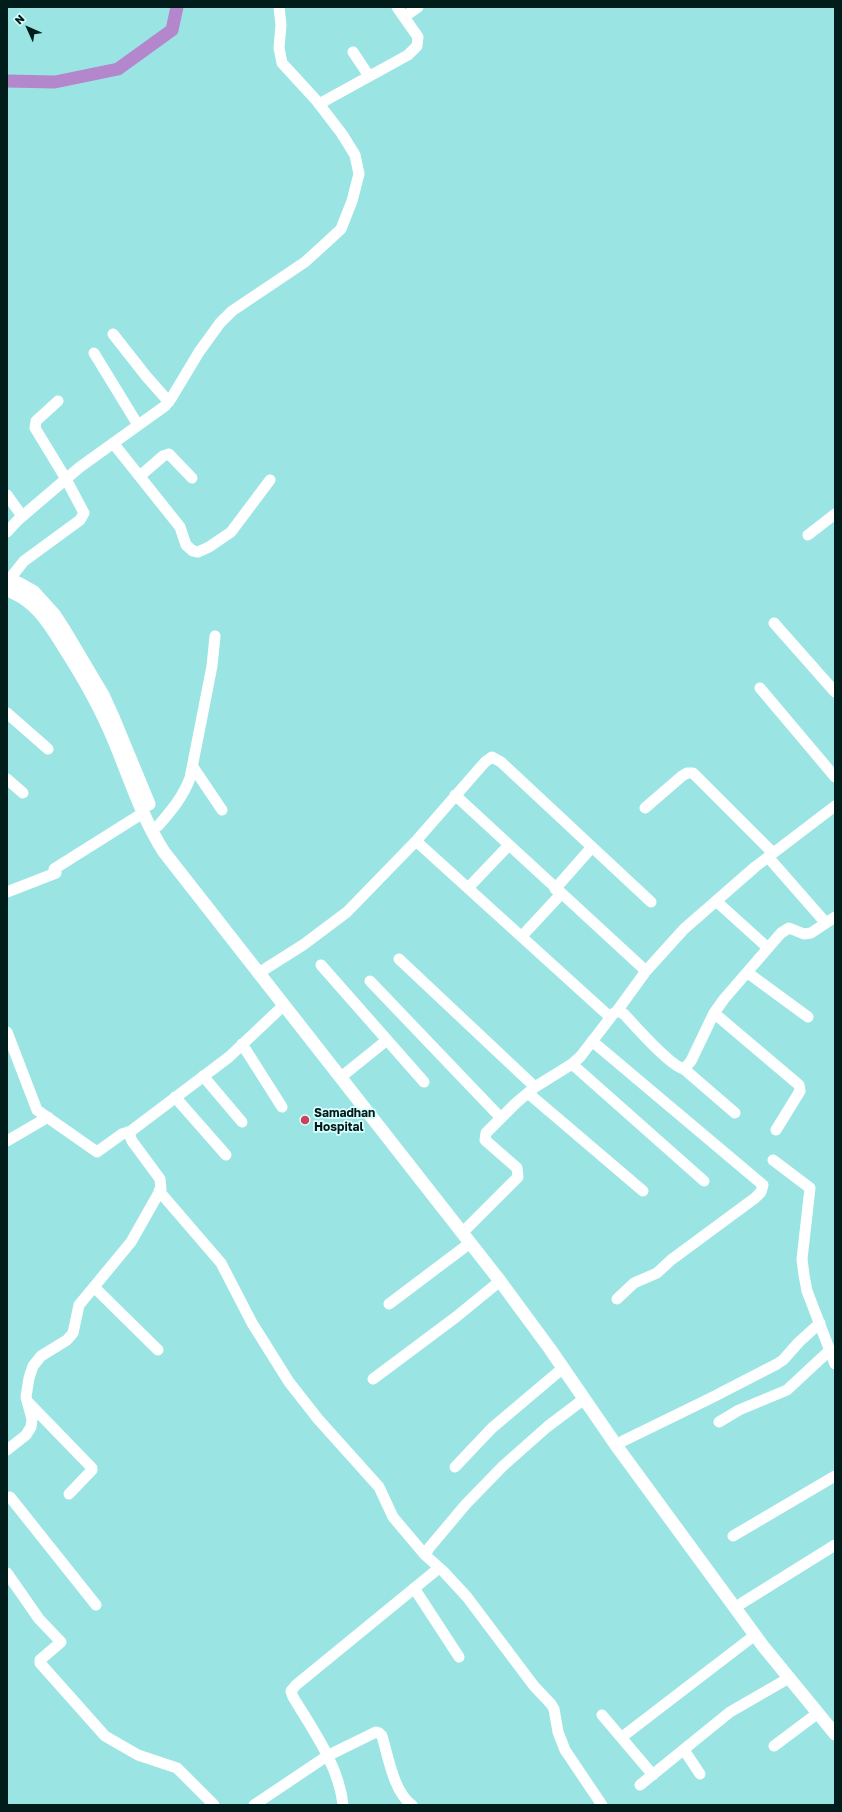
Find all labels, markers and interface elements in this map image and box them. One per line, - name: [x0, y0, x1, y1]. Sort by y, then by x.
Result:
- north arrow: [8, 8, 48, 48]
- text: N: [12, 12, 27, 27]
- place label: Samadhan Hospital: [314, 1106, 375, 1134]
- marker: Samadhan Hospital: [299, 1114, 311, 1126]

